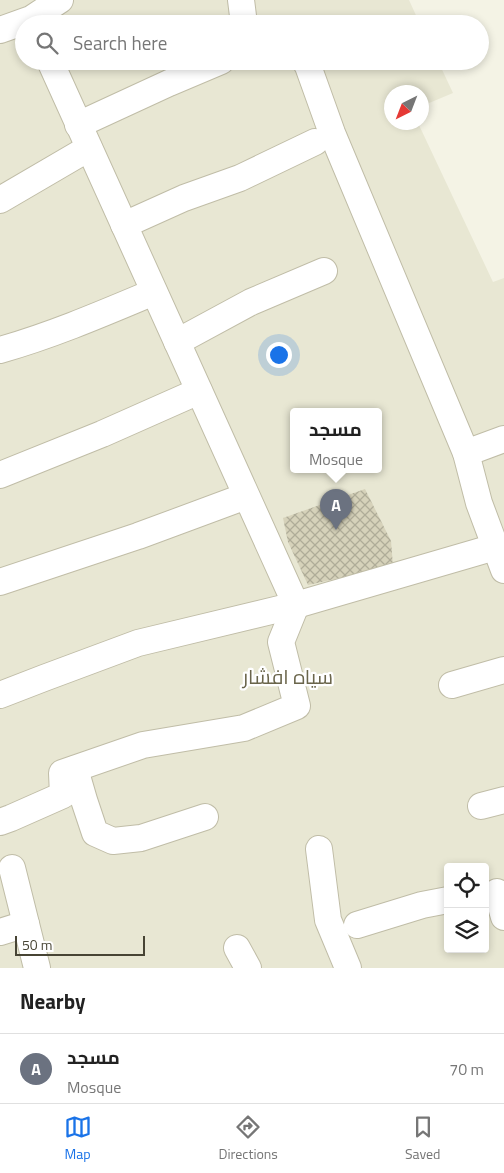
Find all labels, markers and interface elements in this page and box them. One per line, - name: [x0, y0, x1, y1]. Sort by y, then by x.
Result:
- search box: [15, 15, 489, 70]
- text: Search here: [73, 28, 167, 57]
- icon: search: [33, 29, 61, 57]
- north arrow: [384, 85, 429, 130]
- your location: [266, 342, 292, 368]
- popup: [290, 408, 382, 473]
- text: مسجد: [309, 414, 362, 443]
- text: Mosque: [309, 447, 363, 471]
- pin: A: [320, 489, 352, 530]
- district label: سیاه افشار: [242, 661, 333, 692]
- map controls: [444, 863, 489, 953]
- button: locate: [444, 863, 489, 908]
- button: layers: [444, 908, 489, 953]
- scale bar: [15, 933, 145, 956]
- text: 50 m: [22, 934, 52, 955]
- text: Nearby: [20, 985, 85, 1017]
- text: مسجد: [67, 1042, 120, 1071]
- text: A: [31, 1057, 41, 1081]
- text: 70 m: [449, 1057, 484, 1081]
- text: Mosque: [67, 1075, 121, 1099]
- tab: Map: [64, 1113, 92, 1164]
- tab: Directions: [219, 1113, 278, 1164]
- tab: Saved: [405, 1113, 441, 1164]

